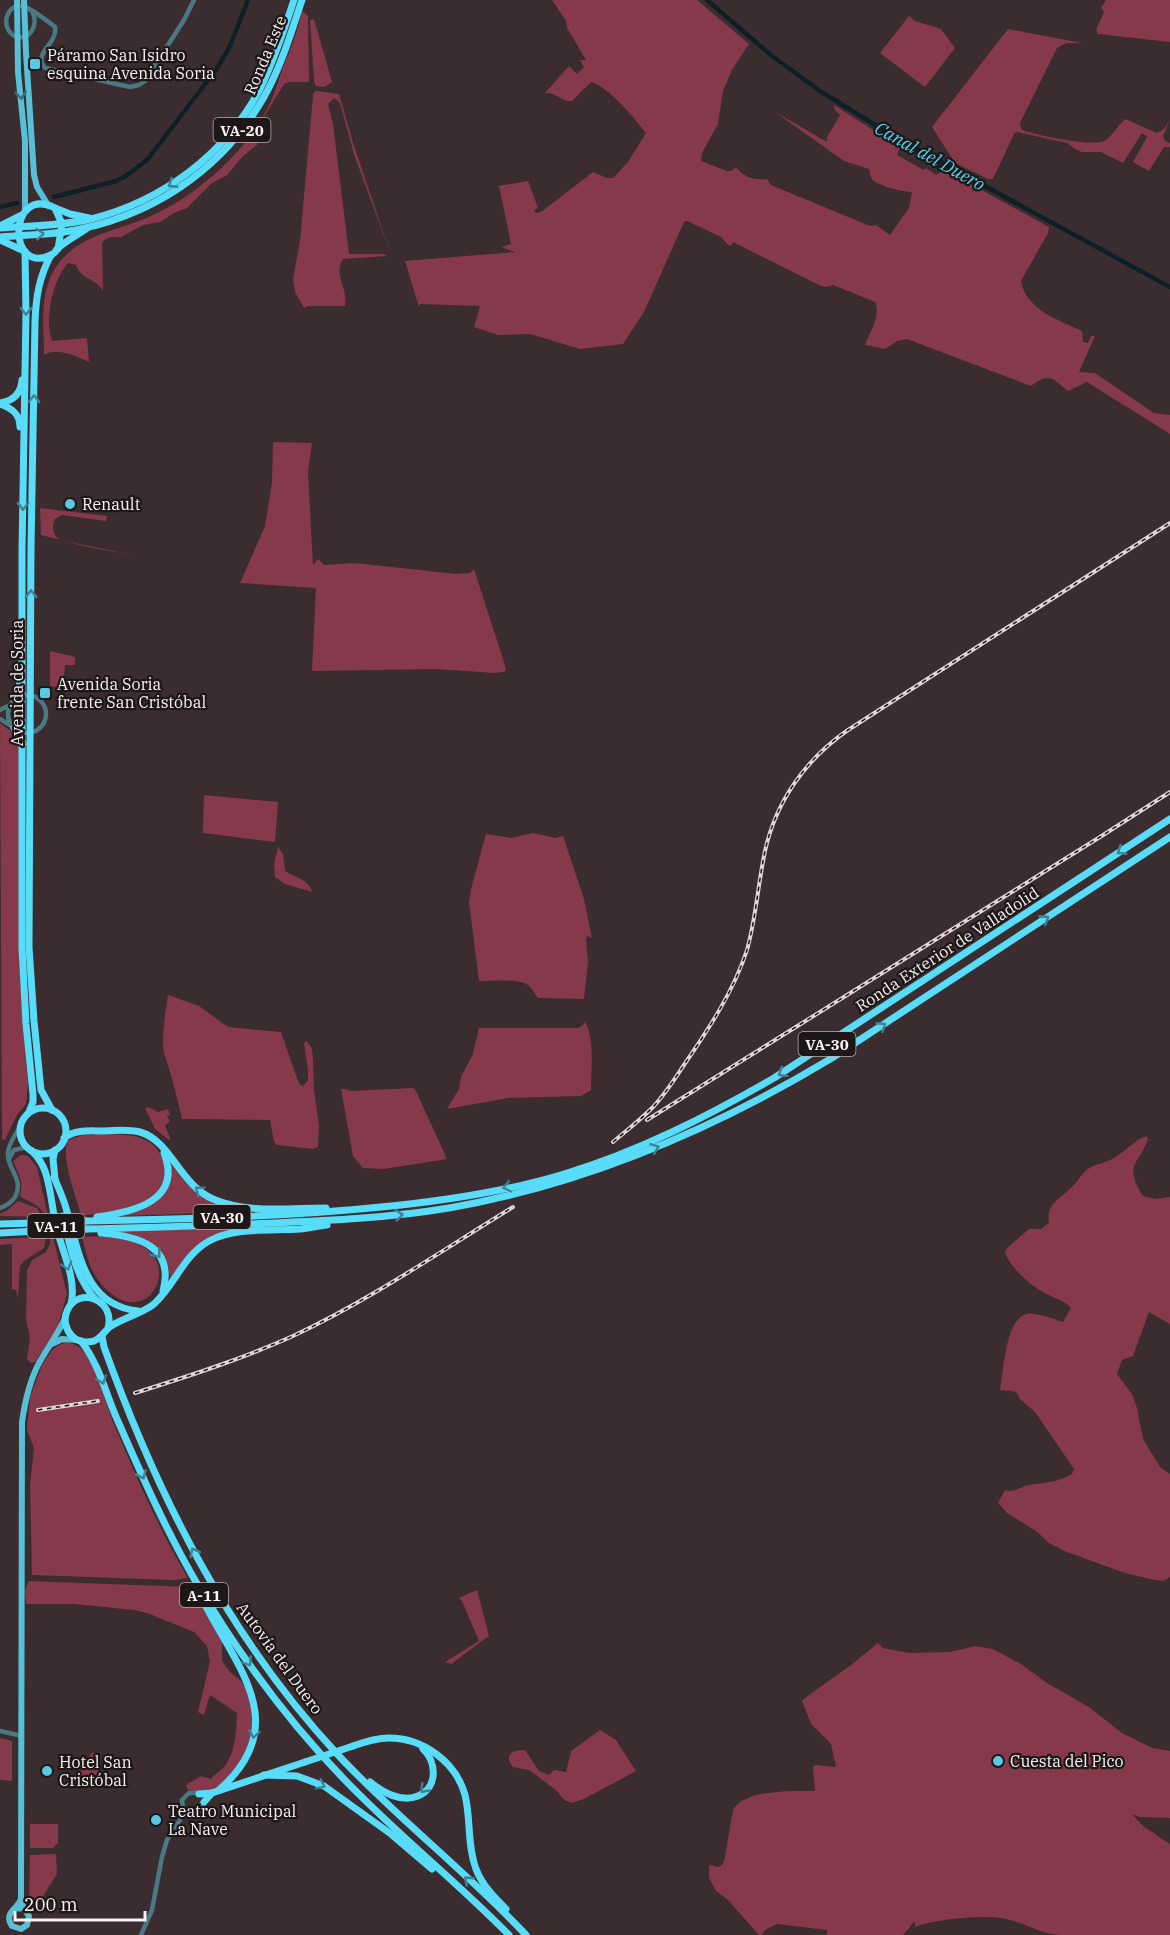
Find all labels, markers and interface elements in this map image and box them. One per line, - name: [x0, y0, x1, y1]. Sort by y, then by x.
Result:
- street label: Ronda Este: [239, 12, 291, 98]
- place label: Páramo San Isidro esquina Avenida Soria: [47, 45, 215, 83]
- marker: Páramo San Isidro esquina Avenida Soria: [28, 57, 42, 71]
- one-way arrow: [14, 90, 26, 99]
- water label: Canal del Duero: [871, 116, 989, 196]
- road number: VA-20: [214, 118, 270, 142]
- one-way arrow: [168, 177, 179, 188]
- one-way arrow: [36, 228, 45, 241]
- one-way arrow: [20, 306, 32, 315]
- one-way arrow: [27, 394, 40, 403]
- place label: Renault: [82, 494, 141, 514]
- marker: Renault: [63, 497, 77, 511]
- one-way arrow: [17, 501, 29, 510]
- one-way arrow: [25, 589, 37, 598]
- street label: Avenida de Soria: [7, 620, 27, 746]
- place label: Avenida Soria frente San Cristóbal: [57, 674, 206, 712]
- marker: Avenida Soria frente San Cristóbal: [38, 686, 52, 700]
- one-way arrow: [1117, 844, 1128, 855]
- street label: Ronda Exterior de Valladolid: [852, 882, 1043, 1016]
- one-way arrow: [1038, 915, 1049, 926]
- one-way arrow: [875, 1022, 886, 1033]
- road number: VA-30: [798, 1032, 856, 1056]
- one-way arrow: [778, 1065, 788, 1077]
- one-way arrow: [649, 1143, 660, 1155]
- one-way arrow: [502, 1180, 512, 1193]
- one-way arrow: [195, 1187, 206, 1198]
- road number: VA-30: [194, 1205, 250, 1229]
- one-way arrow: [394, 1209, 403, 1221]
- road number: VA-11: [28, 1214, 84, 1238]
- one-way arrow: [150, 1247, 161, 1258]
- one-way arrow: [60, 1261, 73, 1271]
- one-way arrow: [95, 1374, 107, 1385]
- one-way arrow: [134, 1468, 146, 1479]
- one-way arrow: [190, 1547, 201, 1558]
- road number: A-11: [180, 1583, 228, 1607]
- street label: Autovía del Duero: [233, 1598, 327, 1718]
- one-way arrow: [241, 1656, 252, 1667]
- one-way arrow: [249, 1730, 261, 1739]
- place label: Cuesta del Pico: [1010, 1751, 1124, 1771]
- place label: Hotel San Cristóbal: [59, 1752, 132, 1790]
- marker: Cuesta del Pico: [991, 1754, 1005, 1768]
- marker: Hotel San Cristóbal: [40, 1764, 54, 1778]
- one-way arrow: [314, 1778, 325, 1790]
- one-way arrow: [420, 1782, 431, 1793]
- place label: Teatro Municipal La Nave: [168, 1801, 297, 1839]
- marker: Teatro Municipal La Nave: [149, 1813, 163, 1827]
- one-way arrow: [465, 1876, 475, 1887]
- scale bar: [15, 1884, 146, 1922]
- text: 200 m: [24, 1893, 78, 1916]

